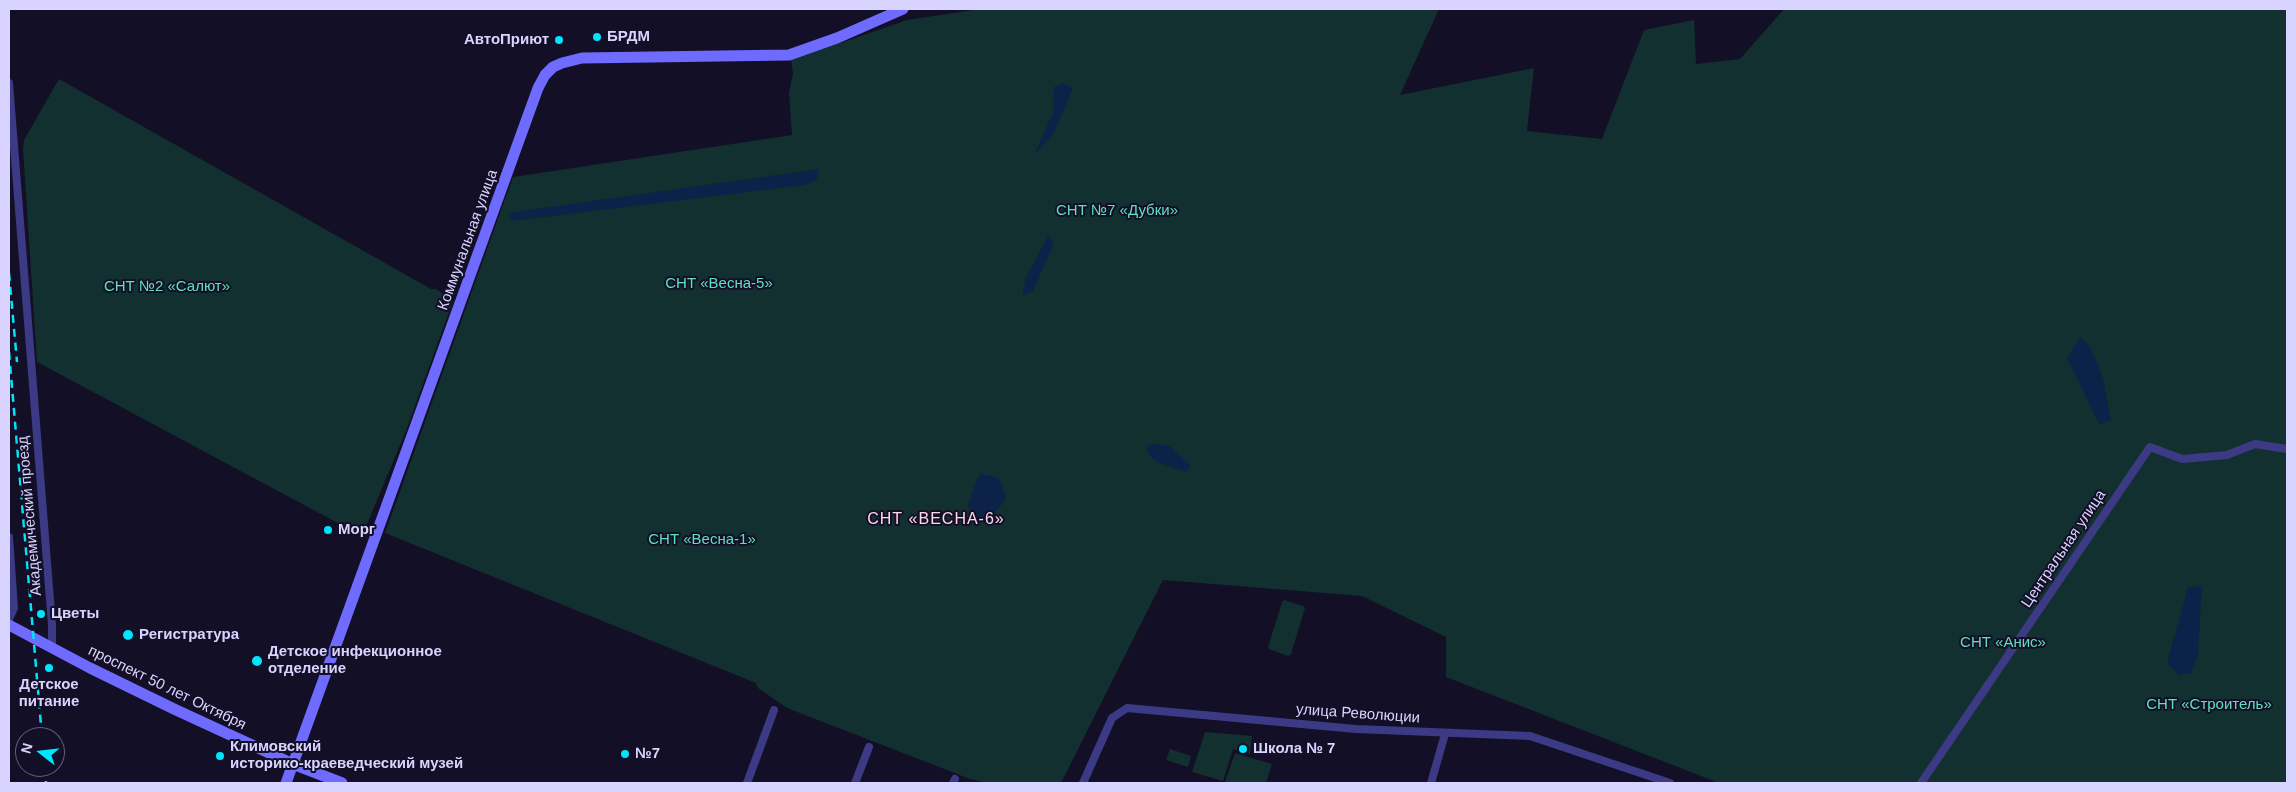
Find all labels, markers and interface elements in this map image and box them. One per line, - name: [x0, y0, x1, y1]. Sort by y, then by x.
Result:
- place label: БРДМ: [607, 28, 650, 46]
- place label: АвтоПриют: [464, 31, 549, 49]
- marker: БРДМ: [591, 31, 603, 43]
- marker: АвтоПриют: [553, 34, 565, 46]
- street label: Коммунальная улица: [434, 167, 502, 313]
- park label: СНТ №7 «Дубки»: [1056, 202, 1178, 220]
- park label: СНТ «Весна-5»: [665, 275, 773, 293]
- park label: СНТ №2 «Салют»: [104, 278, 230, 296]
- street label: Академический проезд: [14, 435, 46, 597]
- street label: Центральная улица: [2018, 487, 2110, 611]
- district label: СНТ «ВЕСНА-6»: [866, 510, 1006, 530]
- place label: Морг: [338, 521, 375, 539]
- marker: Морг: [322, 524, 334, 536]
- park label: СНТ «Весна-1»: [648, 531, 756, 549]
- place label: Цветы: [51, 605, 99, 623]
- marker: Цветы: [35, 608, 47, 620]
- place label: Регистратура: [139, 626, 239, 644]
- marker: Регистратура: [121, 628, 135, 642]
- park label: СНТ «Анис»: [1960, 634, 2046, 652]
- street label: проспект 50 лет Октября: [85, 642, 249, 734]
- place label: Детское инфекционное отделение: [268, 643, 442, 678]
- marker: Детское инфекционное отделение: [250, 654, 264, 668]
- marker: Детское питание: [43, 662, 55, 674]
- place label: Детское питание: [19, 676, 79, 711]
- park label: СНТ «Строитель»: [2146, 696, 2272, 714]
- street label: улица Революции: [1295, 701, 1421, 727]
- north arrow: [15, 727, 65, 777]
- place label: Климовский историко-краеведческий музей: [230, 738, 463, 773]
- place label: Школа № 7: [1253, 740, 1335, 758]
- text: N: [17, 741, 36, 755]
- marker: Школа № 7: [1237, 743, 1249, 755]
- place label: №7: [635, 745, 660, 763]
- marker: №7: [619, 748, 631, 760]
- marker: Климовский историко-краеведческий музей: [214, 750, 226, 762]

